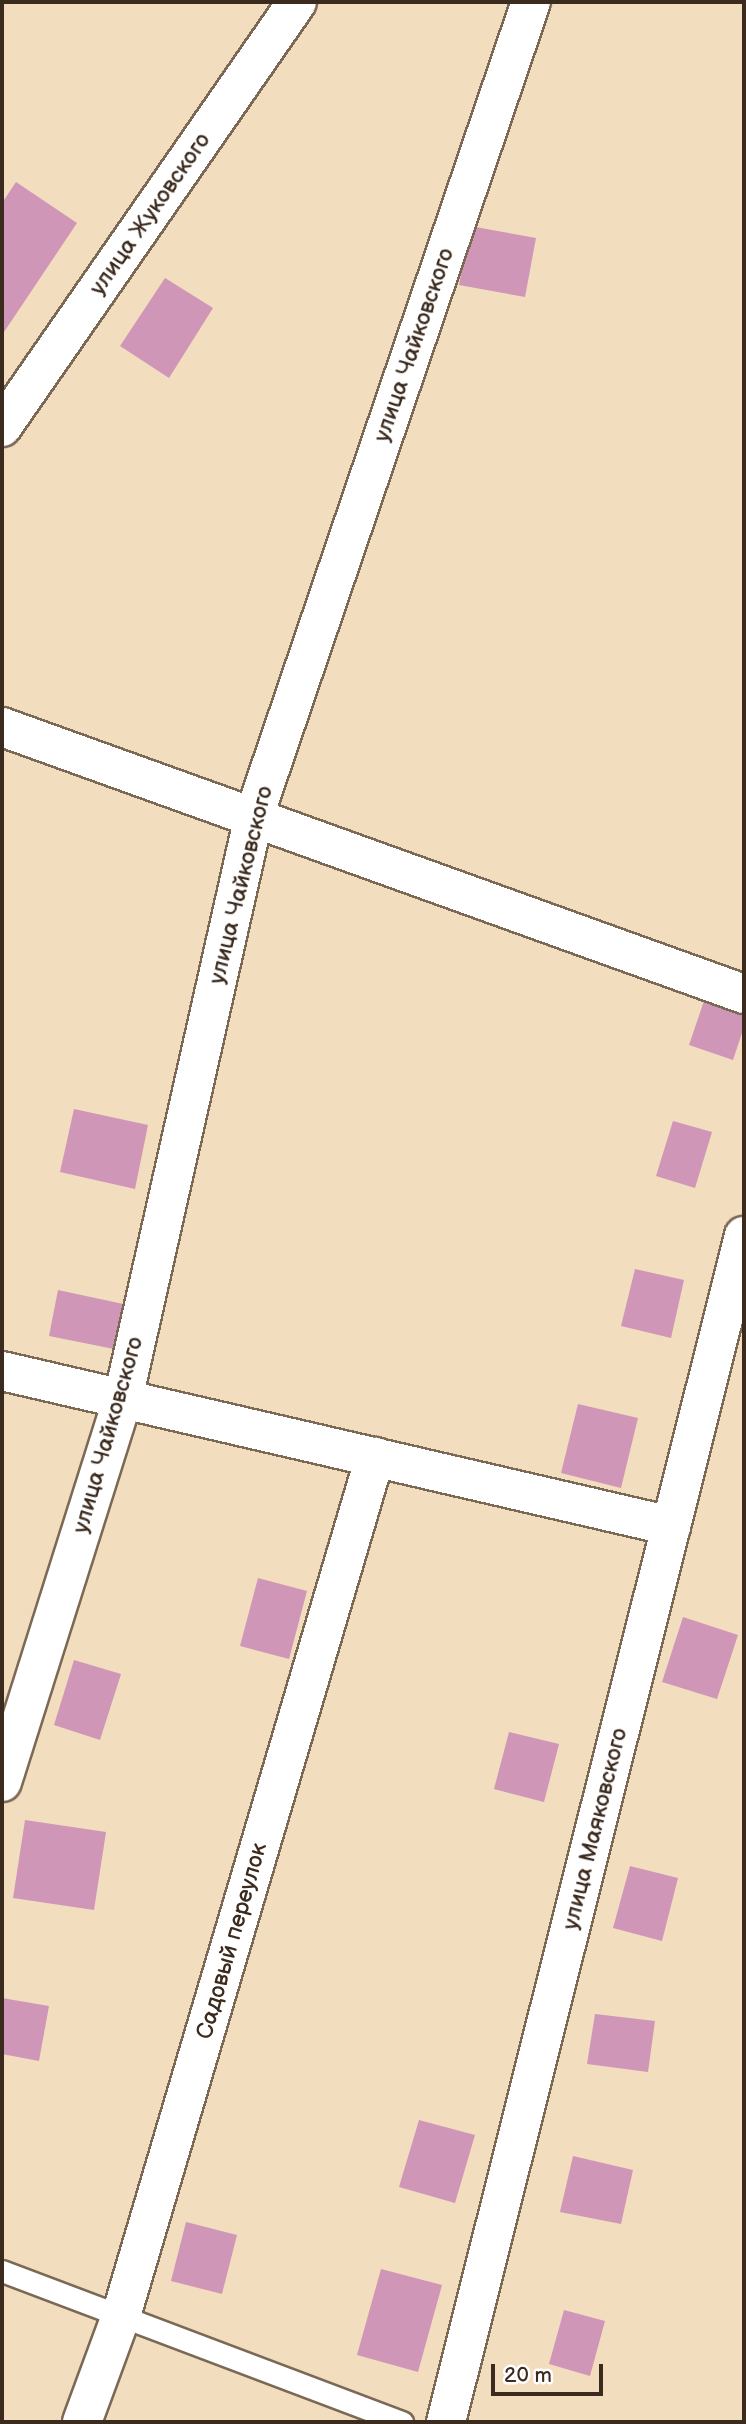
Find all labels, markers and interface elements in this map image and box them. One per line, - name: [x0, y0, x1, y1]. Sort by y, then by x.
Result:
- street label: улица Жуковского: [84, 127, 216, 301]
- street label: улица Чайковского: [368, 244, 460, 446]
- street label: улица Чайковского: [203, 783, 279, 987]
- street label: улица Чайковского: [67, 1333, 149, 1537]
- street label: улица Маяковского: [557, 1725, 633, 1933]
- street label: Садовый переулок: [191, 1840, 273, 2042]
- scale bar: [494, 2350, 606, 2394]
- text: 20 m: [504, 2363, 552, 2388]

